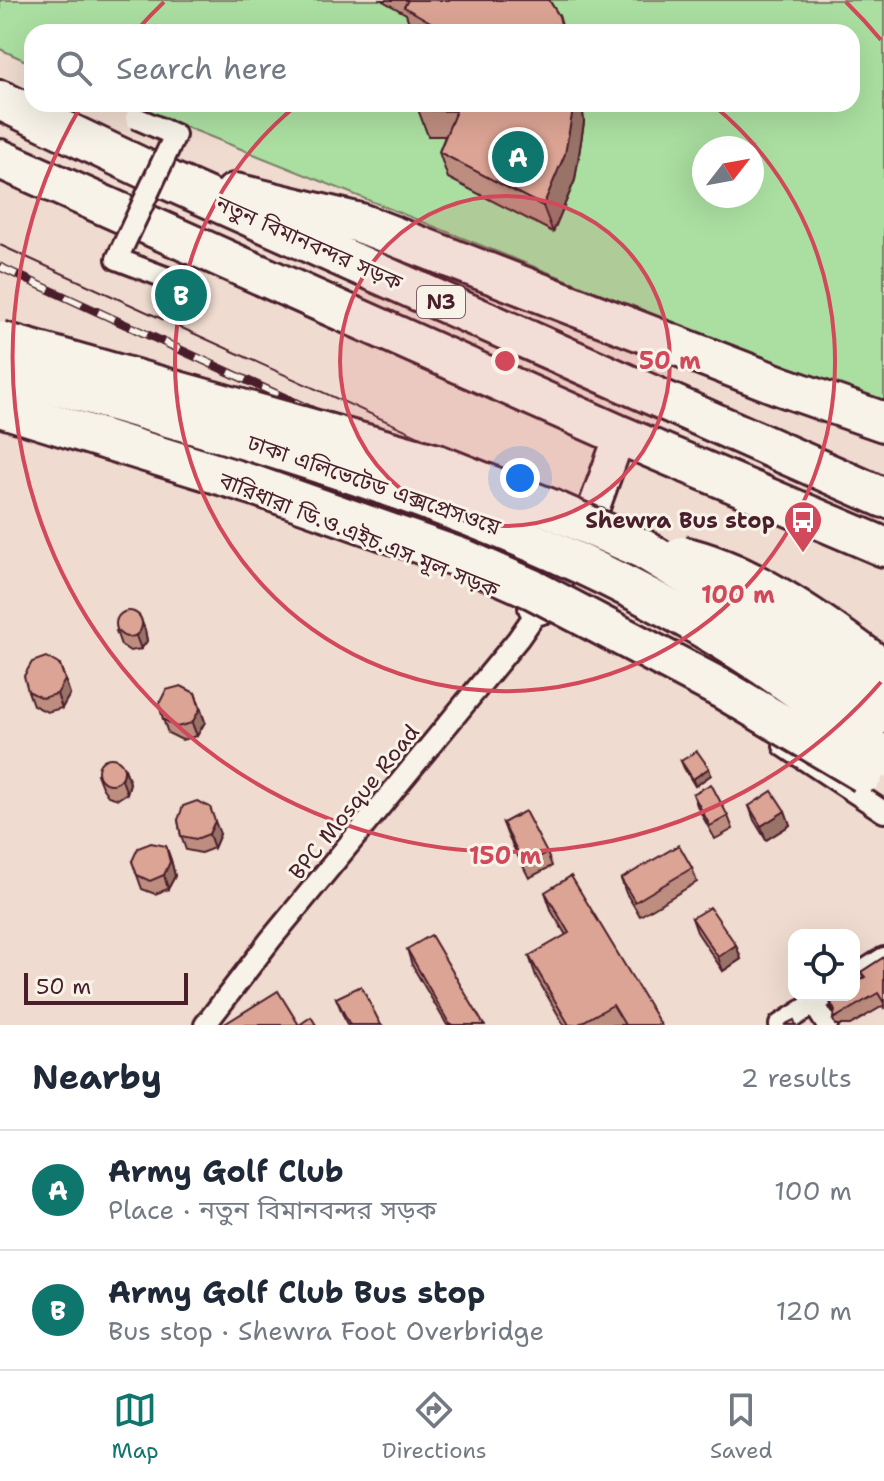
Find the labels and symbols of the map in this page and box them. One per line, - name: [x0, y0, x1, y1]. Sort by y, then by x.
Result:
- pin: A: [492, 127, 544, 187]
- north arrow: [692, 136, 764, 208]
- street label: নতুন বিমানবন্দর সড়ক: [211, 189, 407, 297]
- pin: B: [155, 265, 207, 325]
- road number: N3: [417, 286, 465, 318]
- text: 50 m: [639, 345, 701, 377]
- centre of rings: [491, 347, 519, 375]
- street label: ঢাকা এলিভেটেড এক্সপ্রেসওয়ে: [243, 428, 505, 542]
- your location: [500, 458, 540, 498]
- street label: বারিধারা ডি.ও.এইচ.এস মূল সড়ক: [214, 465, 503, 605]
- bus stop icon: Shewra Bus stop: [782, 499, 824, 554]
- place label: Shewra Bus stop: [585, 506, 775, 535]
- text: 100 m: [701, 579, 775, 611]
- street label: BPC Mosque Road: [282, 718, 426, 886]
- text: 150 m: [469, 840, 541, 872]
- scale bar: [24, 969, 188, 1005]

